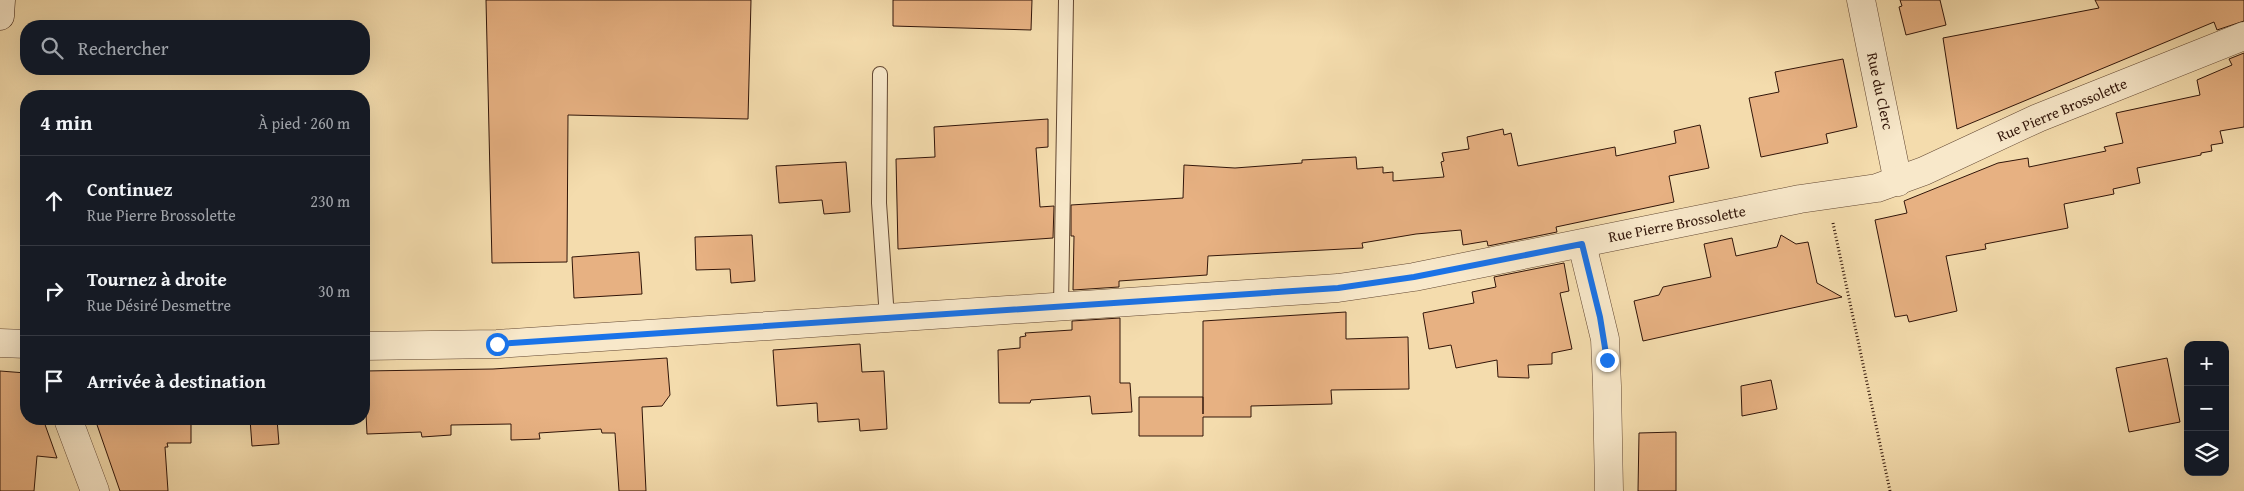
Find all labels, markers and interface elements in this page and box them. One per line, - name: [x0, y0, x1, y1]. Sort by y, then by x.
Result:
- search box: [20, 20, 370, 75]
- icon: search: [38, 34, 66, 62]
- text: Rechercher: [78, 34, 169, 62]
- street label: Rue du Clerc: [1862, 50, 1899, 132]
- street label: Rue Pierre Brossolette: [1994, 73, 2130, 146]
- text: 4 min: [40, 107, 92, 138]
- text: À pied · 260 m: [258, 111, 350, 135]
- text: Continuez: [87, 175, 173, 203]
- icon: ahead: [40, 187, 68, 215]
- text: 230 m: [310, 189, 350, 213]
- street label: Rue Pierre Brossolette: [1606, 200, 1747, 247]
- text: Rue Pierre Brossolette: [87, 203, 236, 227]
- text: Tournez à droite: [87, 265, 227, 293]
- icon: right: [40, 277, 68, 305]
- text: 30 m: [318, 279, 350, 303]
- text: Rue Désiré Desmettre: [87, 293, 231, 317]
- route start: [486, 333, 509, 356]
- map controls: [2184, 341, 2229, 476]
- button: +: [2184, 341, 2229, 386]
- route end: [1596, 349, 1619, 372]
- icon: arrive: [40, 367, 68, 395]
- text: Arrivée à destination: [87, 367, 266, 395]
- button: −: [2184, 386, 2229, 431]
- button: layers: [2184, 431, 2229, 476]

